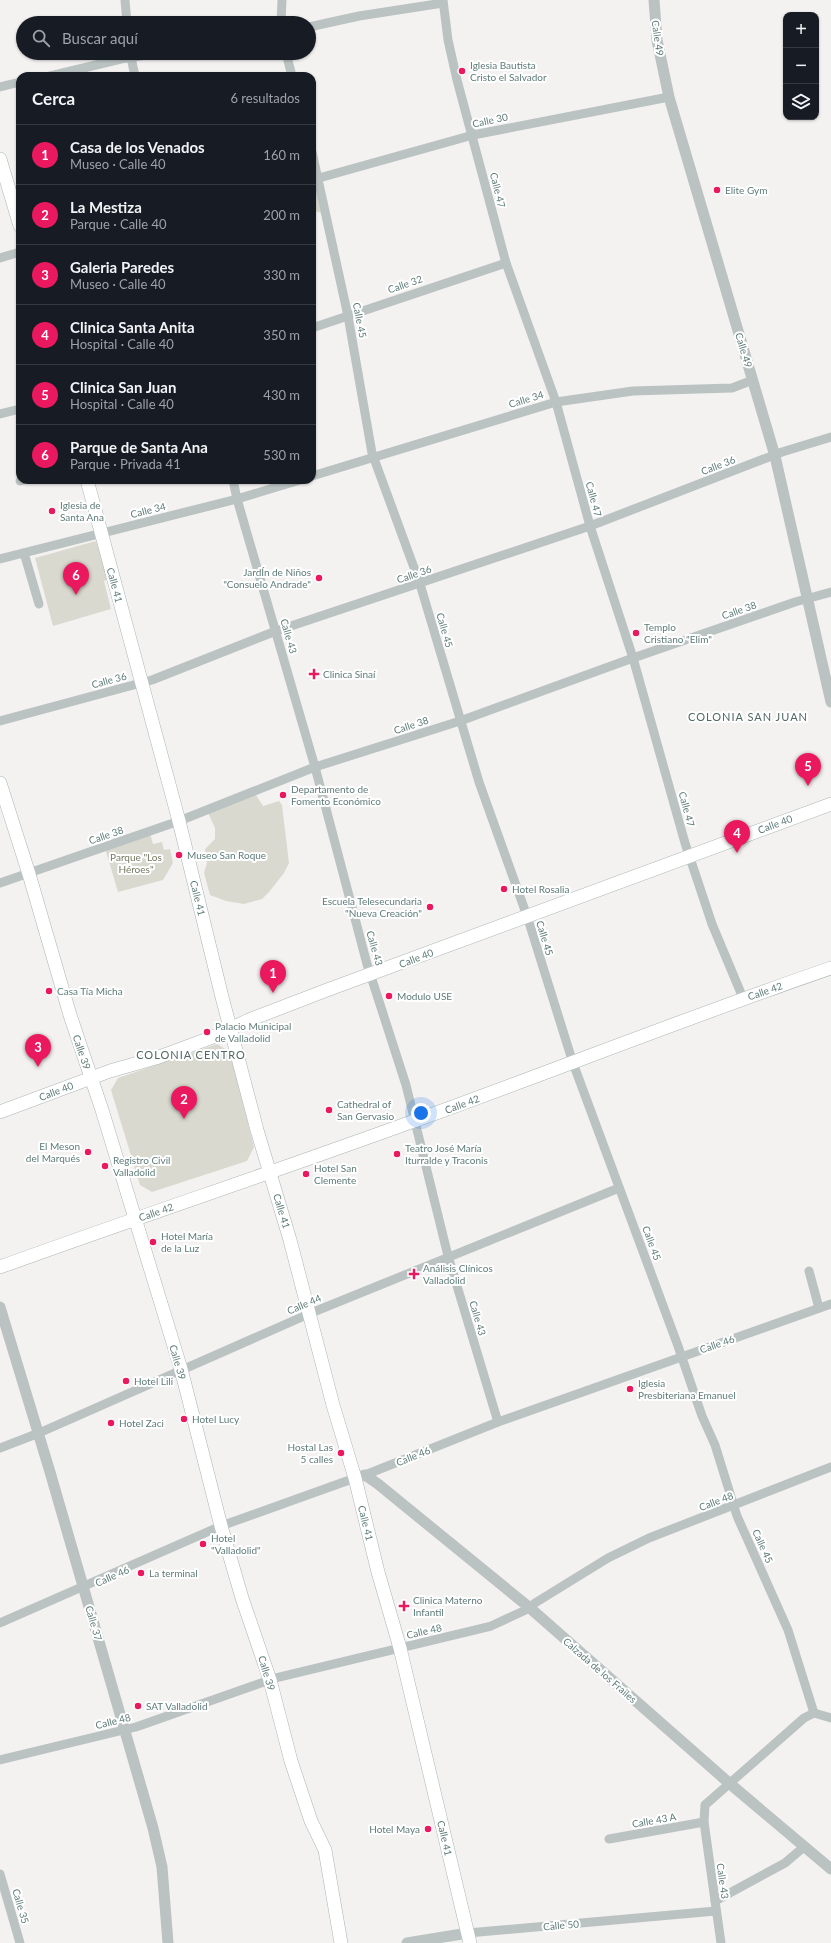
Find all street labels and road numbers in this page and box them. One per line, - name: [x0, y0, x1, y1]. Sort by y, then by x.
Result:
- street label: Calle 49: [650, 19, 666, 57]
- street label: Calle 30: [471, 110, 509, 130]
- street label: Calle 47: [488, 171, 508, 209]
- street label: Calle 32: [386, 272, 424, 296]
- street label: Calle 45: [351, 301, 369, 339]
- street label: Calle 49: [733, 331, 755, 369]
- street label: Calle 34: [507, 388, 545, 410]
- street label: Calle 36: [699, 453, 737, 477]
- street label: Calle 47: [584, 480, 604, 518]
- street label: Calle 34: [129, 500, 167, 520]
- street label: Calle 36: [395, 562, 433, 586]
- street label: Calle 41: [105, 566, 125, 604]
- street label: Calle 38: [720, 598, 758, 622]
- street label: Calle 45: [434, 611, 456, 649]
- street label: Calle 43: [278, 617, 300, 655]
- street label: Calle 36: [90, 670, 128, 690]
- street label: Calle 38: [392, 714, 430, 736]
- street label: Calle 47: [677, 790, 697, 828]
- street label: Calle 40: [756, 812, 794, 836]
- street label: Calle 38: [87, 823, 125, 847]
- street label: Calle 41: [188, 879, 208, 917]
- street label: Calle 45: [534, 919, 556, 957]
- street label: Calle 43: [364, 929, 386, 967]
- street label: Calle 40: [397, 946, 435, 970]
- street label: Calle 42: [746, 979, 784, 1003]
- street label: Calle 39: [70, 1033, 94, 1071]
- street label: Calle 40: [37, 1079, 75, 1103]
- street label: Calle 42: [443, 1092, 481, 1116]
- street label: Calle 41: [271, 1192, 293, 1230]
- street label: Calle 42: [137, 1200, 175, 1224]
- street label: Calle 45: [640, 1224, 664, 1262]
- street label: Calle 44: [285, 1291, 323, 1317]
- street label: Calle 43: [467, 1299, 489, 1337]
- street label: Calle 46: [698, 1332, 736, 1356]
- street label: Calle 39: [167, 1343, 189, 1381]
- street label: Calle 46: [394, 1444, 432, 1468]
- street label: Calle 48: [697, 1489, 735, 1513]
- street label: Calle 41: [356, 1504, 376, 1542]
- street label: Calle 45: [750, 1527, 776, 1565]
- street label: Calle 46: [93, 1563, 131, 1589]
- street label: Calle 37: [83, 1604, 105, 1642]
- street label: Calle 48: [405, 1621, 443, 1641]
- street label: Calzada de los Frailes: [561, 1635, 639, 1705]
- street label: Calle 39: [256, 1654, 278, 1692]
- street label: Calle 48: [94, 1711, 132, 1731]
- street label: Calle 43 A: [631, 1810, 677, 1830]
- street label: Calle 41: [435, 1819, 455, 1857]
- street label: Calle 43: [715, 1862, 731, 1900]
- street label: Calle 35: [10, 1887, 32, 1925]
- street label: Calle 50: [543, 1917, 580, 1933]

